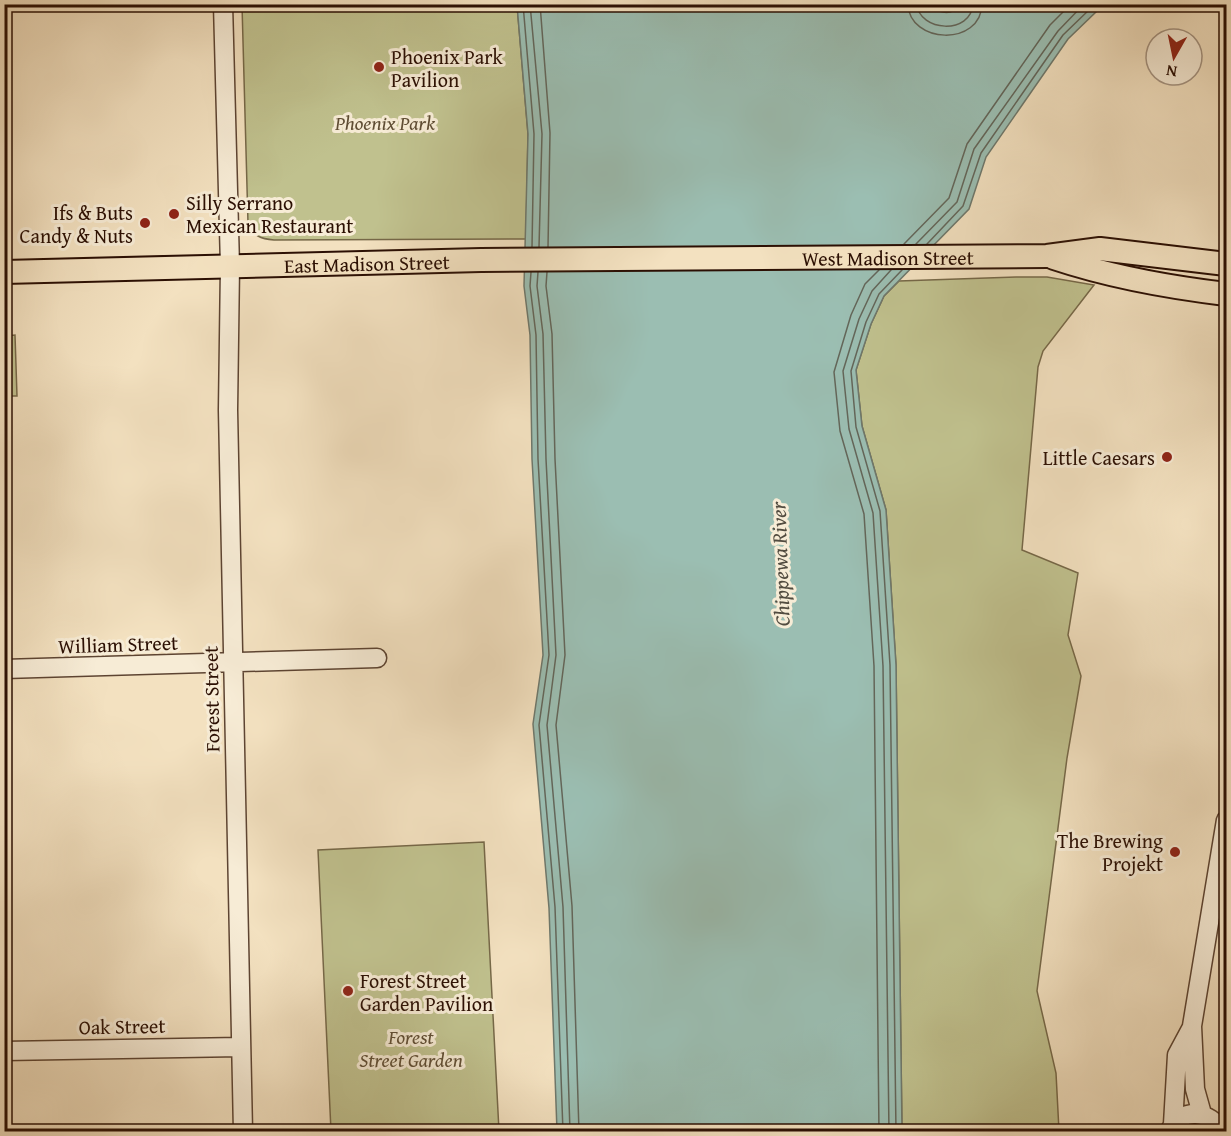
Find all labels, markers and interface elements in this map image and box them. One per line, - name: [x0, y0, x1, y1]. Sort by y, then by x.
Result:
- north arrow: [1144, 27, 1204, 87]
- place label: Phoenix Park Pavilion: [391, 42, 503, 94]
- text: N: [1164, 59, 1179, 85]
- marker: Phoenix Park Pavilion: [372, 60, 386, 74]
- park label: Phoenix Park: [334, 108, 436, 137]
- place label: Silly Serrano Mexican Restaurant: [186, 188, 353, 240]
- place label: Ifs & Buts Candy & Nuts: [20, 198, 133, 250]
- marker: Silly Serrano Mexican Restaurant: [167, 207, 181, 221]
- marker: Ifs & Buts Candy & Nuts: [138, 216, 152, 230]
- street label: West Madison Street: [802, 242, 974, 272]
- street label: East Madison Street: [284, 246, 450, 279]
- place label: Little Caesars: [1043, 443, 1155, 472]
- marker: Little Caesars: [1160, 450, 1174, 464]
- water label: Chippewa River: [762, 500, 798, 627]
- street label: William Street: [57, 627, 179, 661]
- street label: Forest Street: [196, 645, 226, 753]
- place label: The Brewing Projekt: [1057, 826, 1163, 878]
- marker: The Brewing Projekt: [1168, 845, 1182, 859]
- place label: Forest Street Garden Pavilion: [360, 966, 493, 1018]
- marker: Forest Street Garden Pavilion: [341, 984, 355, 998]
- street label: Oak Street: [78, 1011, 166, 1041]
- park label: Forest Street Garden: [359, 1022, 463, 1074]

